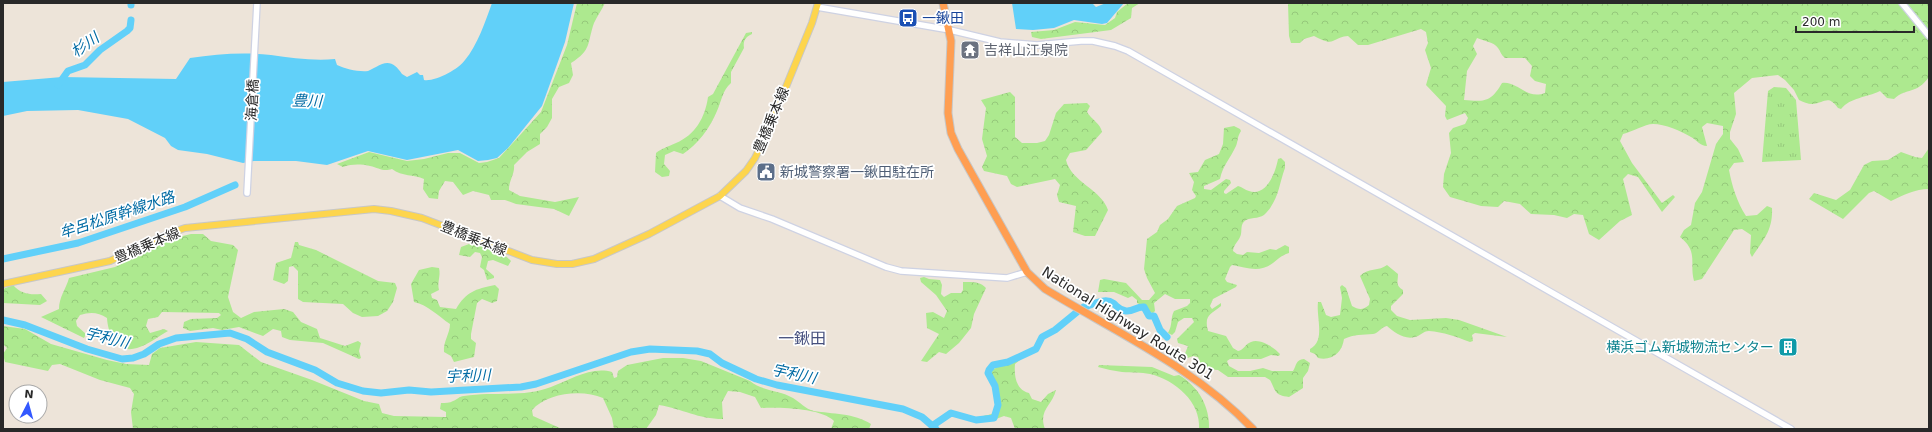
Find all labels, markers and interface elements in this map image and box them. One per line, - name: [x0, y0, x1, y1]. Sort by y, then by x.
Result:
- bus stop icon: 一鍬田: [897, 7, 919, 29]
- scale bar: [1796, 8, 1914, 34]
- place label: 一鍬田: [922, 10, 964, 26]
- text: 200 m: [1802, 15, 1840, 29]
- water label: 杉川: [68, 28, 104, 61]
- temple icon: 吉祥山江泉院: [959, 39, 981, 61]
- place label: 吉祥山江泉院: [984, 42, 1068, 58]
- street label: 海倉橋: [243, 79, 261, 121]
- street label: 豊橋乗本線: [750, 85, 792, 155]
- water label: 豊川: [292, 91, 324, 111]
- public building icon: 新城警察署一鍬田駐在所: [755, 161, 777, 183]
- place label: 新城警察署一鍬田駐在所: [780, 164, 934, 180]
- water label: 牟呂松原幹線水路: [57, 187, 179, 242]
- street label: 豊橋乗本線: [439, 217, 509, 259]
- street label: 豊橋乗本線: [112, 224, 182, 266]
- street label: National Highway Route 301: [1039, 263, 1217, 383]
- water label: 宇利川: [83, 324, 133, 353]
- district label: 一鍬田: [778, 329, 826, 348]
- building icon: 横浜ゴム新城物流センター: [1777, 336, 1799, 358]
- place label: 横浜ゴム新城物流センター: [1606, 339, 1774, 355]
- water label: 宇利川: [770, 361, 820, 388]
- water label: 宇利川: [445, 366, 493, 386]
- north arrow: [8, 384, 48, 424]
- text: N: [24, 388, 34, 401]

